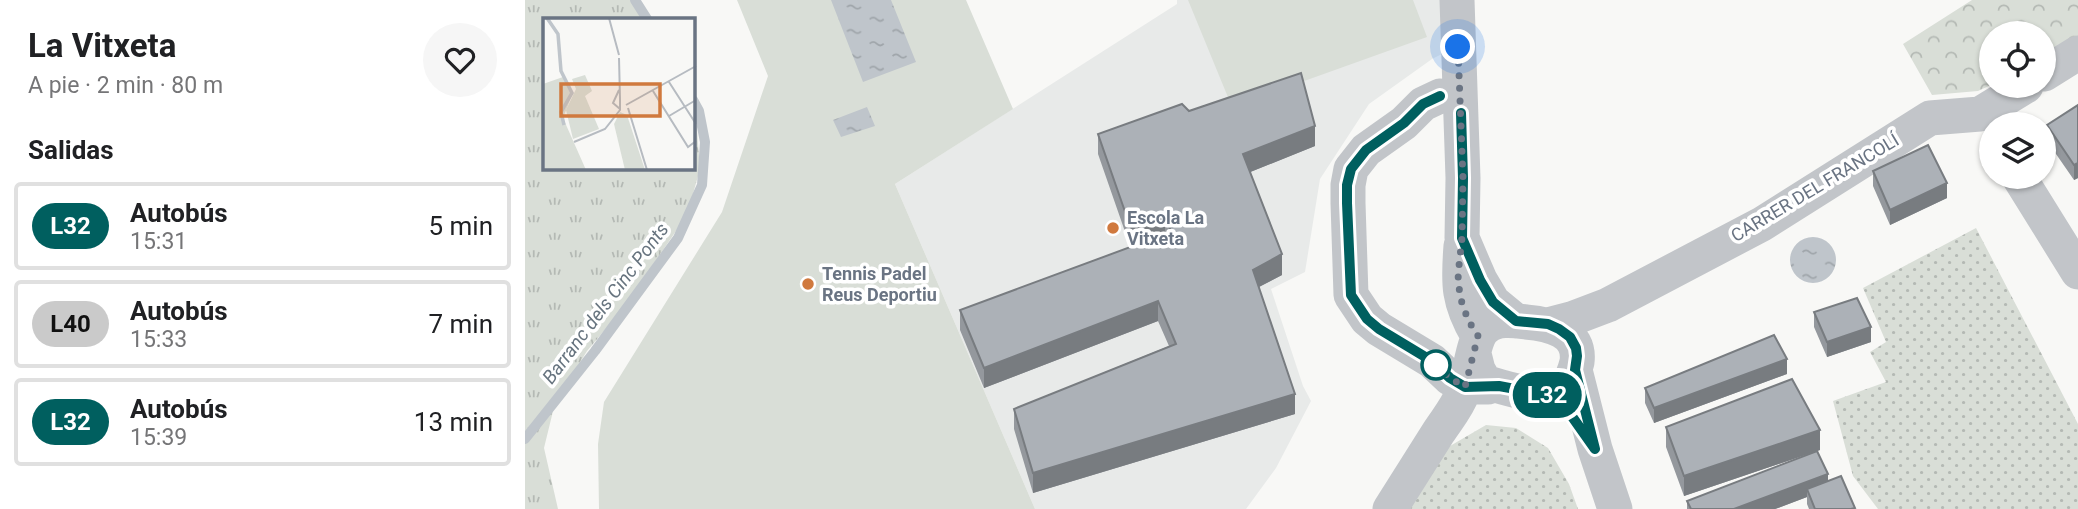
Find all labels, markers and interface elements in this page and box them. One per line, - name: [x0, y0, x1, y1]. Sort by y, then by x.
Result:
- inset map: [543, 18, 695, 170]
- map controls: [1979, 21, 2056, 189]
- button: locate: [1979, 21, 2056, 98]
- button: heart: [423, 23, 497, 97]
- text: La Vitxeta: [28, 26, 176, 65]
- your location: [1440, 29, 1475, 64]
- text: A pie · 2 min · 80 m: [28, 72, 223, 99]
- button: layers: [1979, 112, 2056, 189]
- street label: CARRER DEL FRANCOLÍ: [1727, 129, 1903, 246]
- text: Salidas: [28, 135, 114, 165]
- text: Autobús: [130, 198, 228, 228]
- place label: Escola La Vitxeta: [1127, 207, 1205, 249]
- text: 5 min: [428, 211, 493, 241]
- text: L32: [50, 212, 91, 240]
- water label: Barranc dels Cinc Ponts: [537, 218, 673, 388]
- marker: Escola La Vitxeta: [1105, 220, 1121, 236]
- text: 15:31: [130, 228, 187, 255]
- place label: Tennis Padel Reus Deportiu: [822, 263, 937, 305]
- marker: Tennis Padel Reus Deportiu: [800, 276, 816, 292]
- text: Autobús: [130, 296, 228, 326]
- text: 7 min: [428, 309, 493, 339]
- text: L40: [50, 310, 91, 338]
- text: 15:33: [130, 326, 187, 353]
- unlabelled marker: [1421, 350, 1451, 380]
- line badge: L32: [1507, 372, 1587, 418]
- text: L32: [1527, 381, 1567, 409]
- text: Autobús: [130, 394, 228, 424]
- text: 13 min: [414, 407, 493, 437]
- text: L32: [50, 408, 91, 436]
- text: 15:39: [130, 424, 187, 451]

